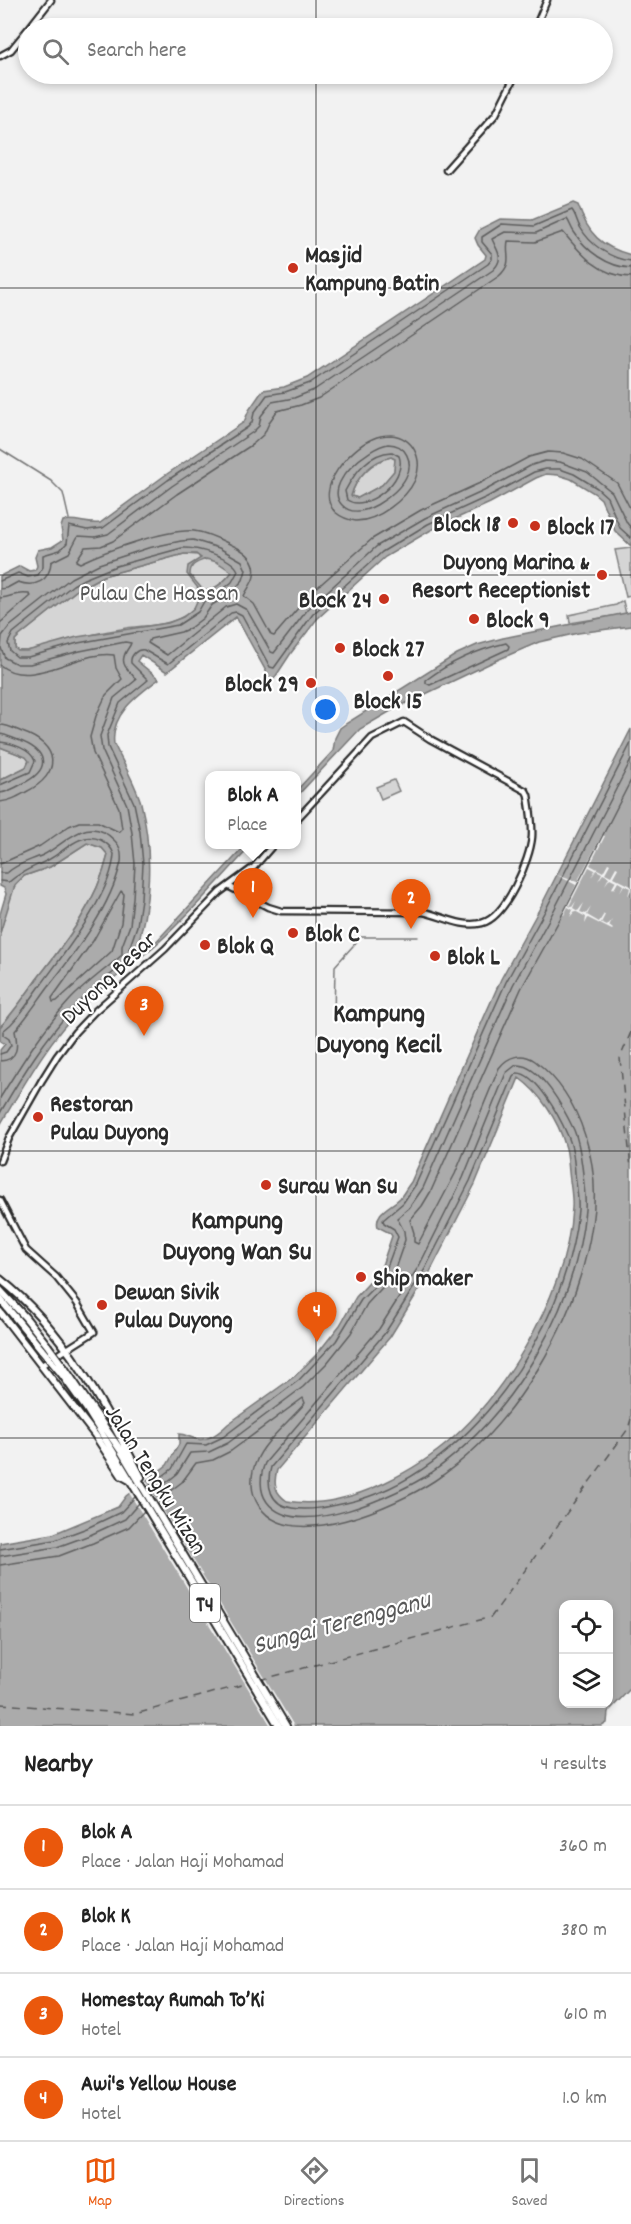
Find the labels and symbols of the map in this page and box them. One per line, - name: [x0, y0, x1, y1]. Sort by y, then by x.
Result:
- place label: Masjid Kampung Batin: [305, 240, 439, 302]
- marker: Masjid Kampung Batin: [286, 261, 300, 275]
- place label: Block 18: [433, 509, 501, 543]
- place label: Block 17: [547, 512, 614, 546]
- marker: Block 18: [506, 516, 520, 530]
- marker: Block 17: [528, 519, 542, 533]
- place label: Duyong Marina & Resort Receptionist: [412, 547, 590, 609]
- marker: Duyong Marina & Resort Receptionist: [595, 568, 609, 582]
- park label: Pulau Che Hassan: [79, 578, 239, 612]
- place label: Block 24: [299, 585, 372, 619]
- marker: Block 24: [377, 592, 391, 606]
- place label: Block 9: [486, 605, 550, 639]
- marker: Block 9: [467, 612, 481, 626]
- place label: Block 27: [352, 634, 424, 668]
- marker: Block 27: [333, 641, 347, 655]
- place label: Block 29: [225, 669, 299, 703]
- marker: Block 15: [381, 669, 395, 683]
- marker: Block 29: [304, 676, 318, 690]
- place label: Block 15: [353, 686, 423, 720]
- your location: [311, 695, 340, 724]
- pin: 1: [234, 868, 272, 918]
- pin: 2: [392, 880, 430, 929]
- place label: Blok C: [305, 919, 360, 953]
- street label: Duyong Besar: [54, 924, 166, 1034]
- marker: Blok C: [286, 926, 300, 940]
- place label: Blok Q: [217, 931, 274, 965]
- marker: Blok Q: [198, 938, 212, 952]
- place label: Blok L: [447, 942, 500, 976]
- marker: Blok L: [428, 949, 442, 963]
- pin: 3: [124, 986, 164, 1036]
- district label: Kampung Duyong Kecil: [316, 996, 442, 1066]
- place label: Restoran Pulau Duyong: [50, 1089, 169, 1151]
- marker: Restoran Pulau Duyong: [31, 1110, 45, 1124]
- place label: Surau Wan Su: [278, 1171, 397, 1205]
- marker: Surau Wan Su: [259, 1178, 273, 1192]
- district label: Kampung Duyong Wan Su: [162, 1203, 312, 1273]
- place label: Ship maker: [373, 1263, 474, 1297]
- marker: Ship maker: [354, 1270, 368, 1284]
- place label: Dewan Sivik Pulau Duyong: [114, 1277, 233, 1339]
- pin: 4: [298, 1292, 336, 1342]
- marker: Dewan Sivik Pulau Duyong: [95, 1298, 109, 1312]
- street label: Jalan Tengku Mizan: [95, 1399, 214, 1562]
- water label: Sungai Terengganu: [249, 1582, 436, 1666]
- road number: T4: [190, 1584, 220, 1622]

